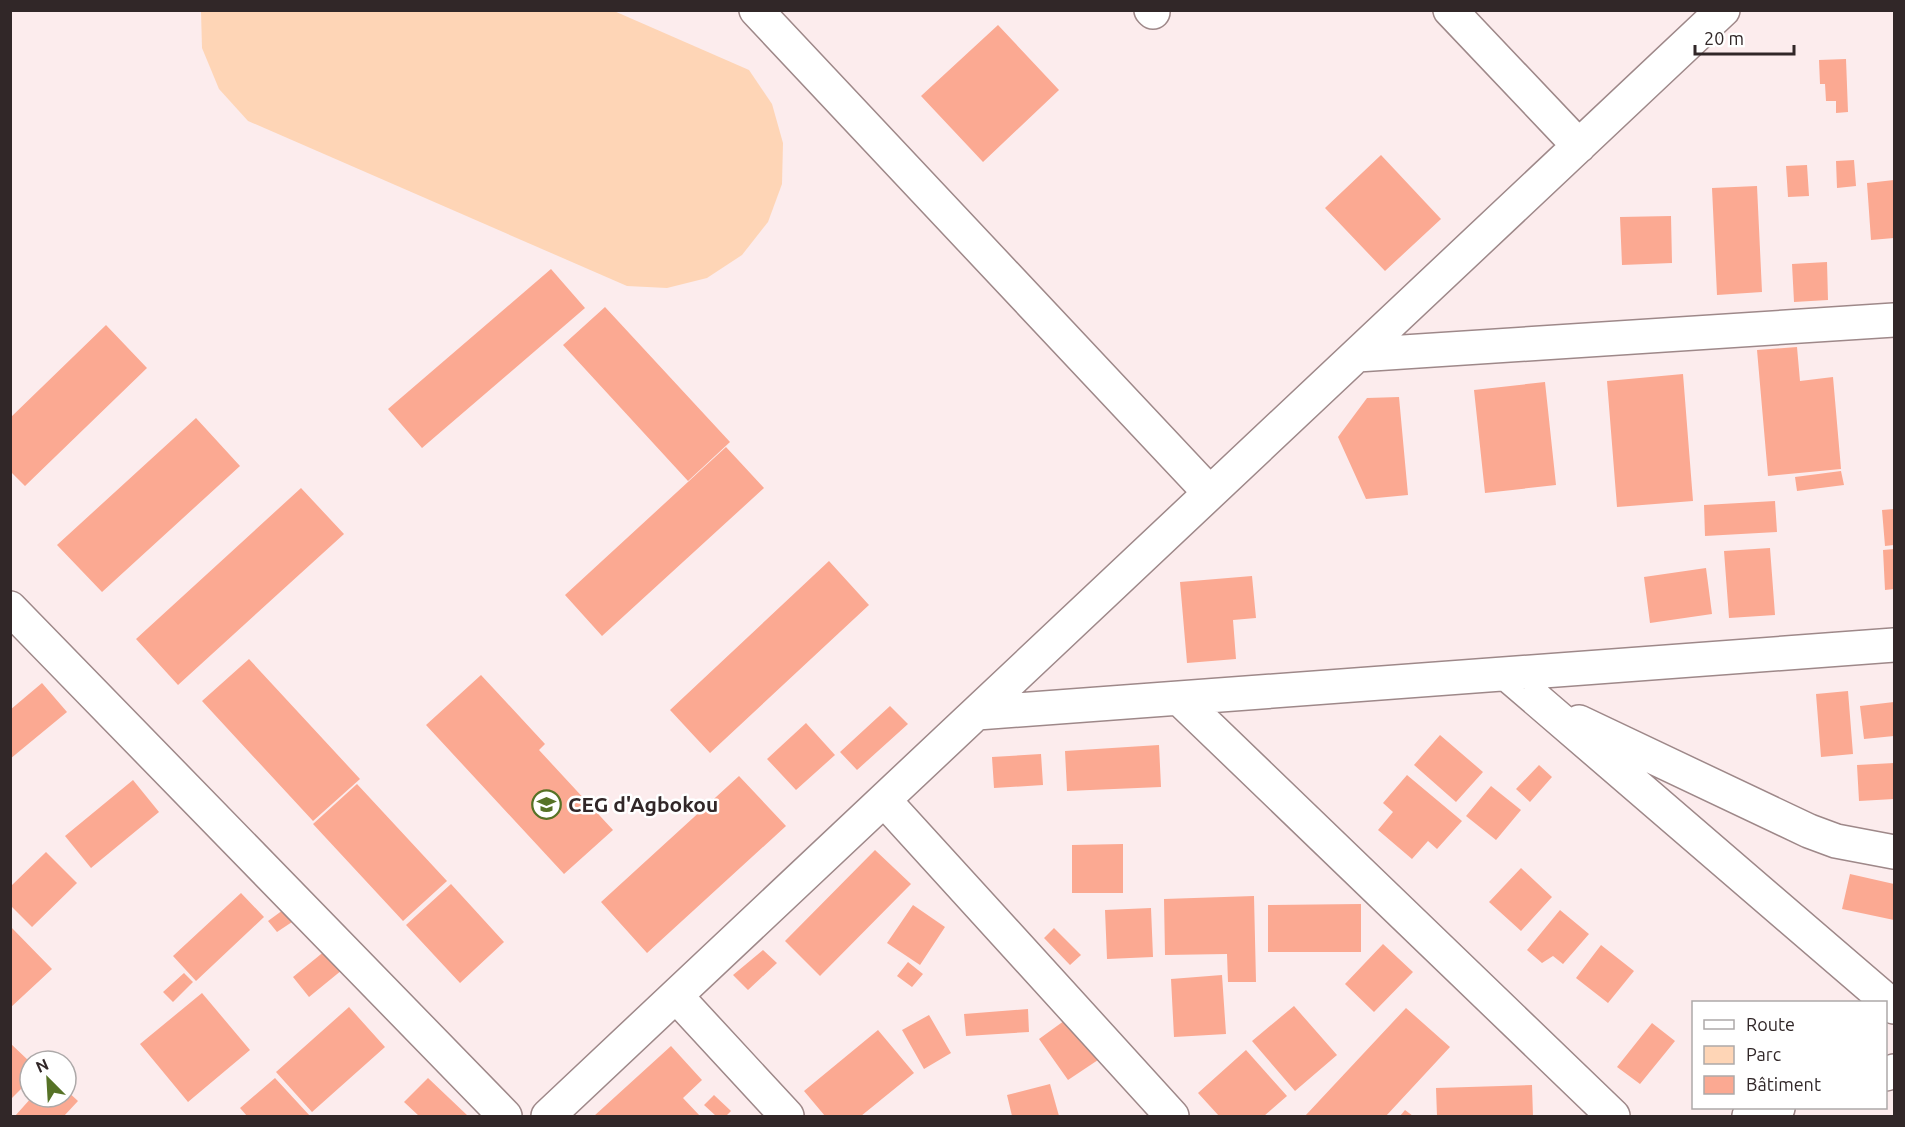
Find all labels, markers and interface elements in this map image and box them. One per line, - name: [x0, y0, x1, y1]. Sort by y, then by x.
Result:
- scale bar: [1695, 18, 1794, 56]
- text: 20 m: [1704, 28, 1744, 48]
- school or university icon: CEG d'Agbokou: [531, 788, 563, 820]
- place label: CEG d'Agbokou: [568, 792, 718, 816]
- legend: [1692, 1001, 1887, 1109]
- text: Route: [1746, 1014, 1795, 1034]
- text: Parc: [1746, 1044, 1781, 1064]
- north arrow: [18, 1049, 78, 1109]
- text: N: [33, 1055, 51, 1076]
- text: Bâtiment: [1746, 1074, 1821, 1094]

